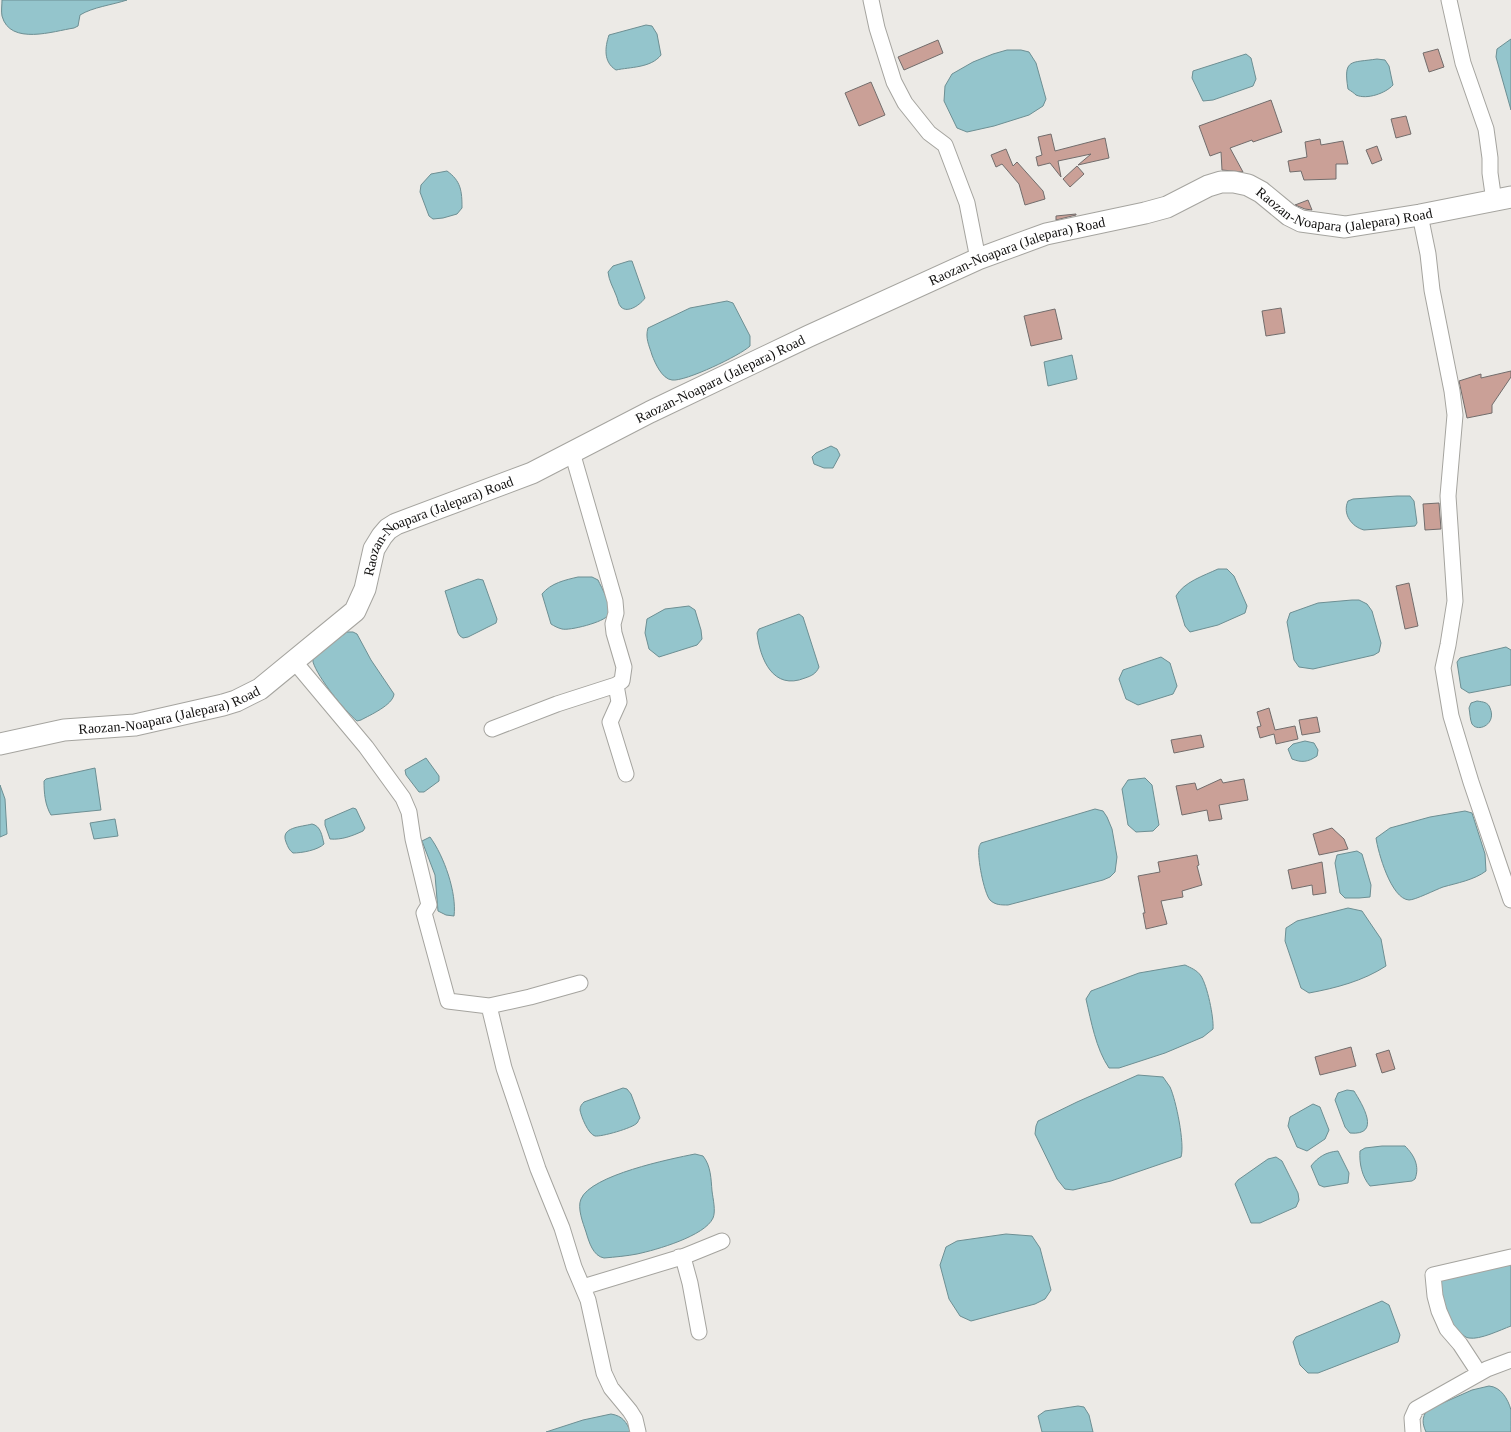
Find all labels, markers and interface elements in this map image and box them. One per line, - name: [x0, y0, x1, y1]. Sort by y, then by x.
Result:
- street label: Raozan-Noapara (Jalepara) Road: [1253, 184, 1434, 236]
- street label: Raozan-Noapara (Jalepara) Road: [927, 215, 1106, 288]
- street label: Raozan-Noapara (Jalepara) Road: [633, 332, 807, 426]
- street label: Raozan-Noapara (Jalepara) Road: [361, 474, 515, 578]
- street label: Raozan-Noapara (Jalepara) Road: [78, 683, 262, 737]

